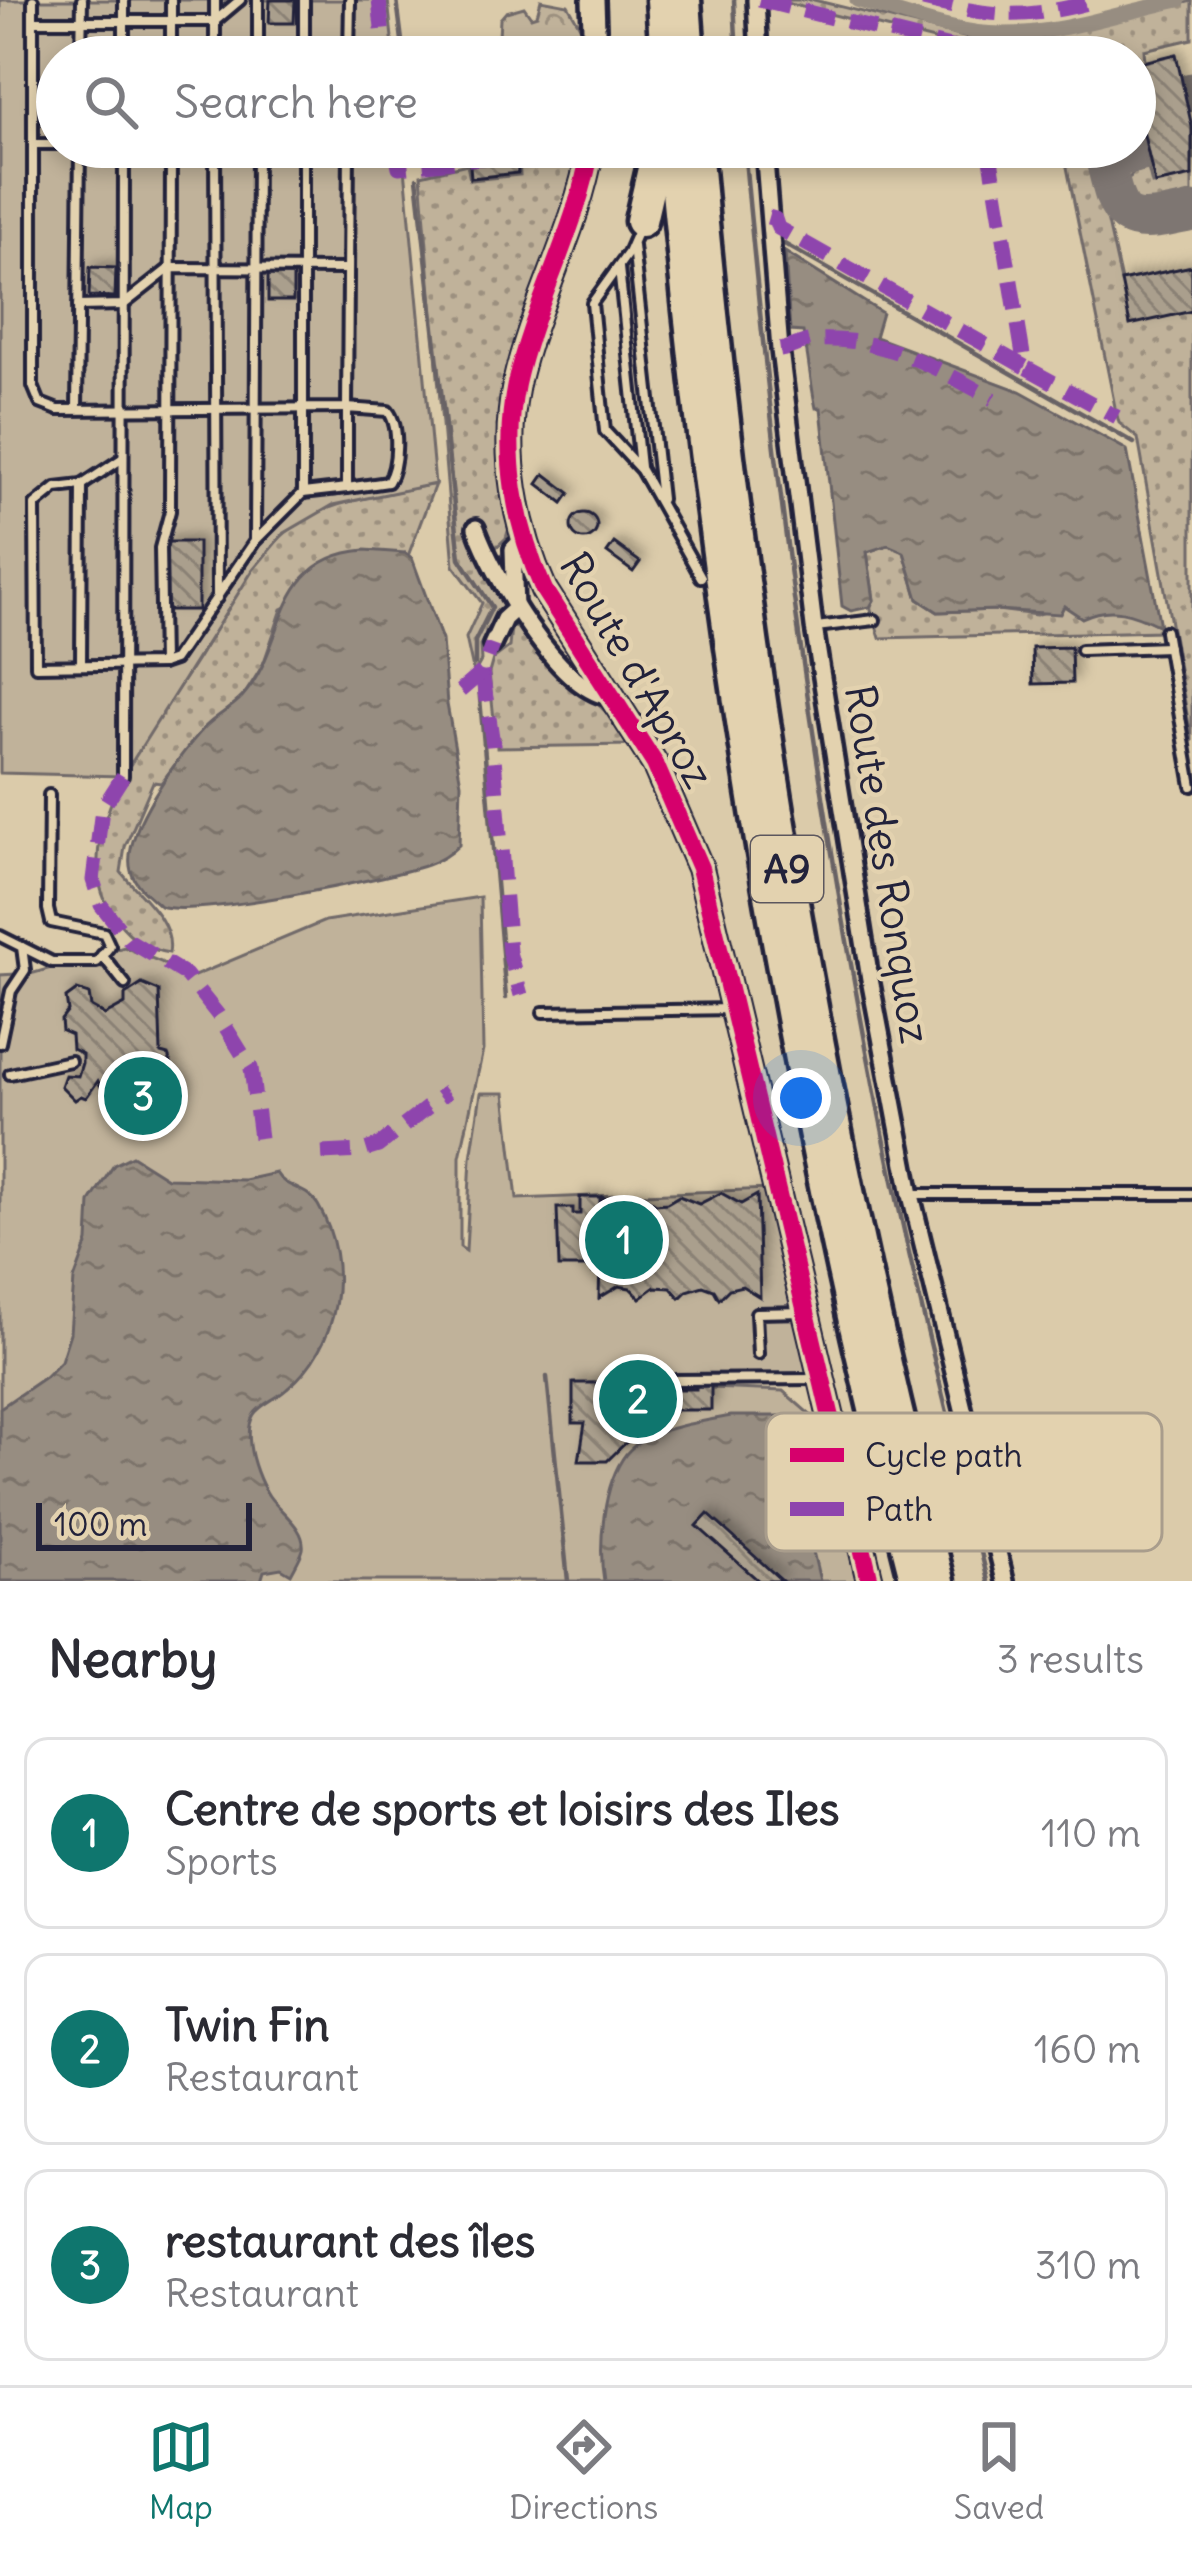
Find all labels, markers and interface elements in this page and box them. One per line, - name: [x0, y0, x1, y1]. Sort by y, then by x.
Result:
- search box: [36, 36, 1156, 168]
- icon: search: [78, 69, 144, 135]
- text: Search here: [174, 74, 418, 130]
- street label: Route d'Aproz: [549, 543, 725, 797]
- street label: Route des Ronquoz: [834, 681, 942, 1047]
- road number: A9: [751, 836, 823, 902]
- pin: 3: [104, 1051, 182, 1141]
- your location: [771, 1068, 831, 1128]
- pin: 1: [585, 1195, 663, 1285]
- pin: 2: [599, 1354, 677, 1444]
- legend: [766, 1413, 1162, 1551]
- text: Cycle path: [865, 1434, 1023, 1476]
- text: Path: [865, 1488, 933, 1530]
- scale bar: [36, 1497, 252, 1550]
- text: 100 m: [54, 1503, 147, 1545]
- text: Nearby: [48, 1627, 217, 1691]
- text: 3 results: [997, 1635, 1144, 1684]
- text: Centre de sports et loisirs des Iles: [165, 1781, 840, 1837]
- text: 1: [82, 1809, 98, 1858]
- text: 110 m: [1041, 1809, 1141, 1858]
- text: Sports: [165, 1837, 278, 1886]
- text: Twin Fin: [165, 1997, 330, 2053]
- text: 2: [79, 2025, 101, 2074]
- text: 160 m: [1034, 2025, 1141, 2074]
- text: Restaurant: [165, 2053, 359, 2102]
- text: restaurant des îles: [165, 2213, 535, 2269]
- text: 3: [79, 2241, 101, 2290]
- text: 310 m: [1035, 2241, 1141, 2290]
- text: Restaurant: [165, 2269, 359, 2318]
- tab: Map: [148, 2414, 214, 2528]
- tab: Directions: [509, 2414, 658, 2528]
- tab: Saved: [954, 2414, 1044, 2528]

